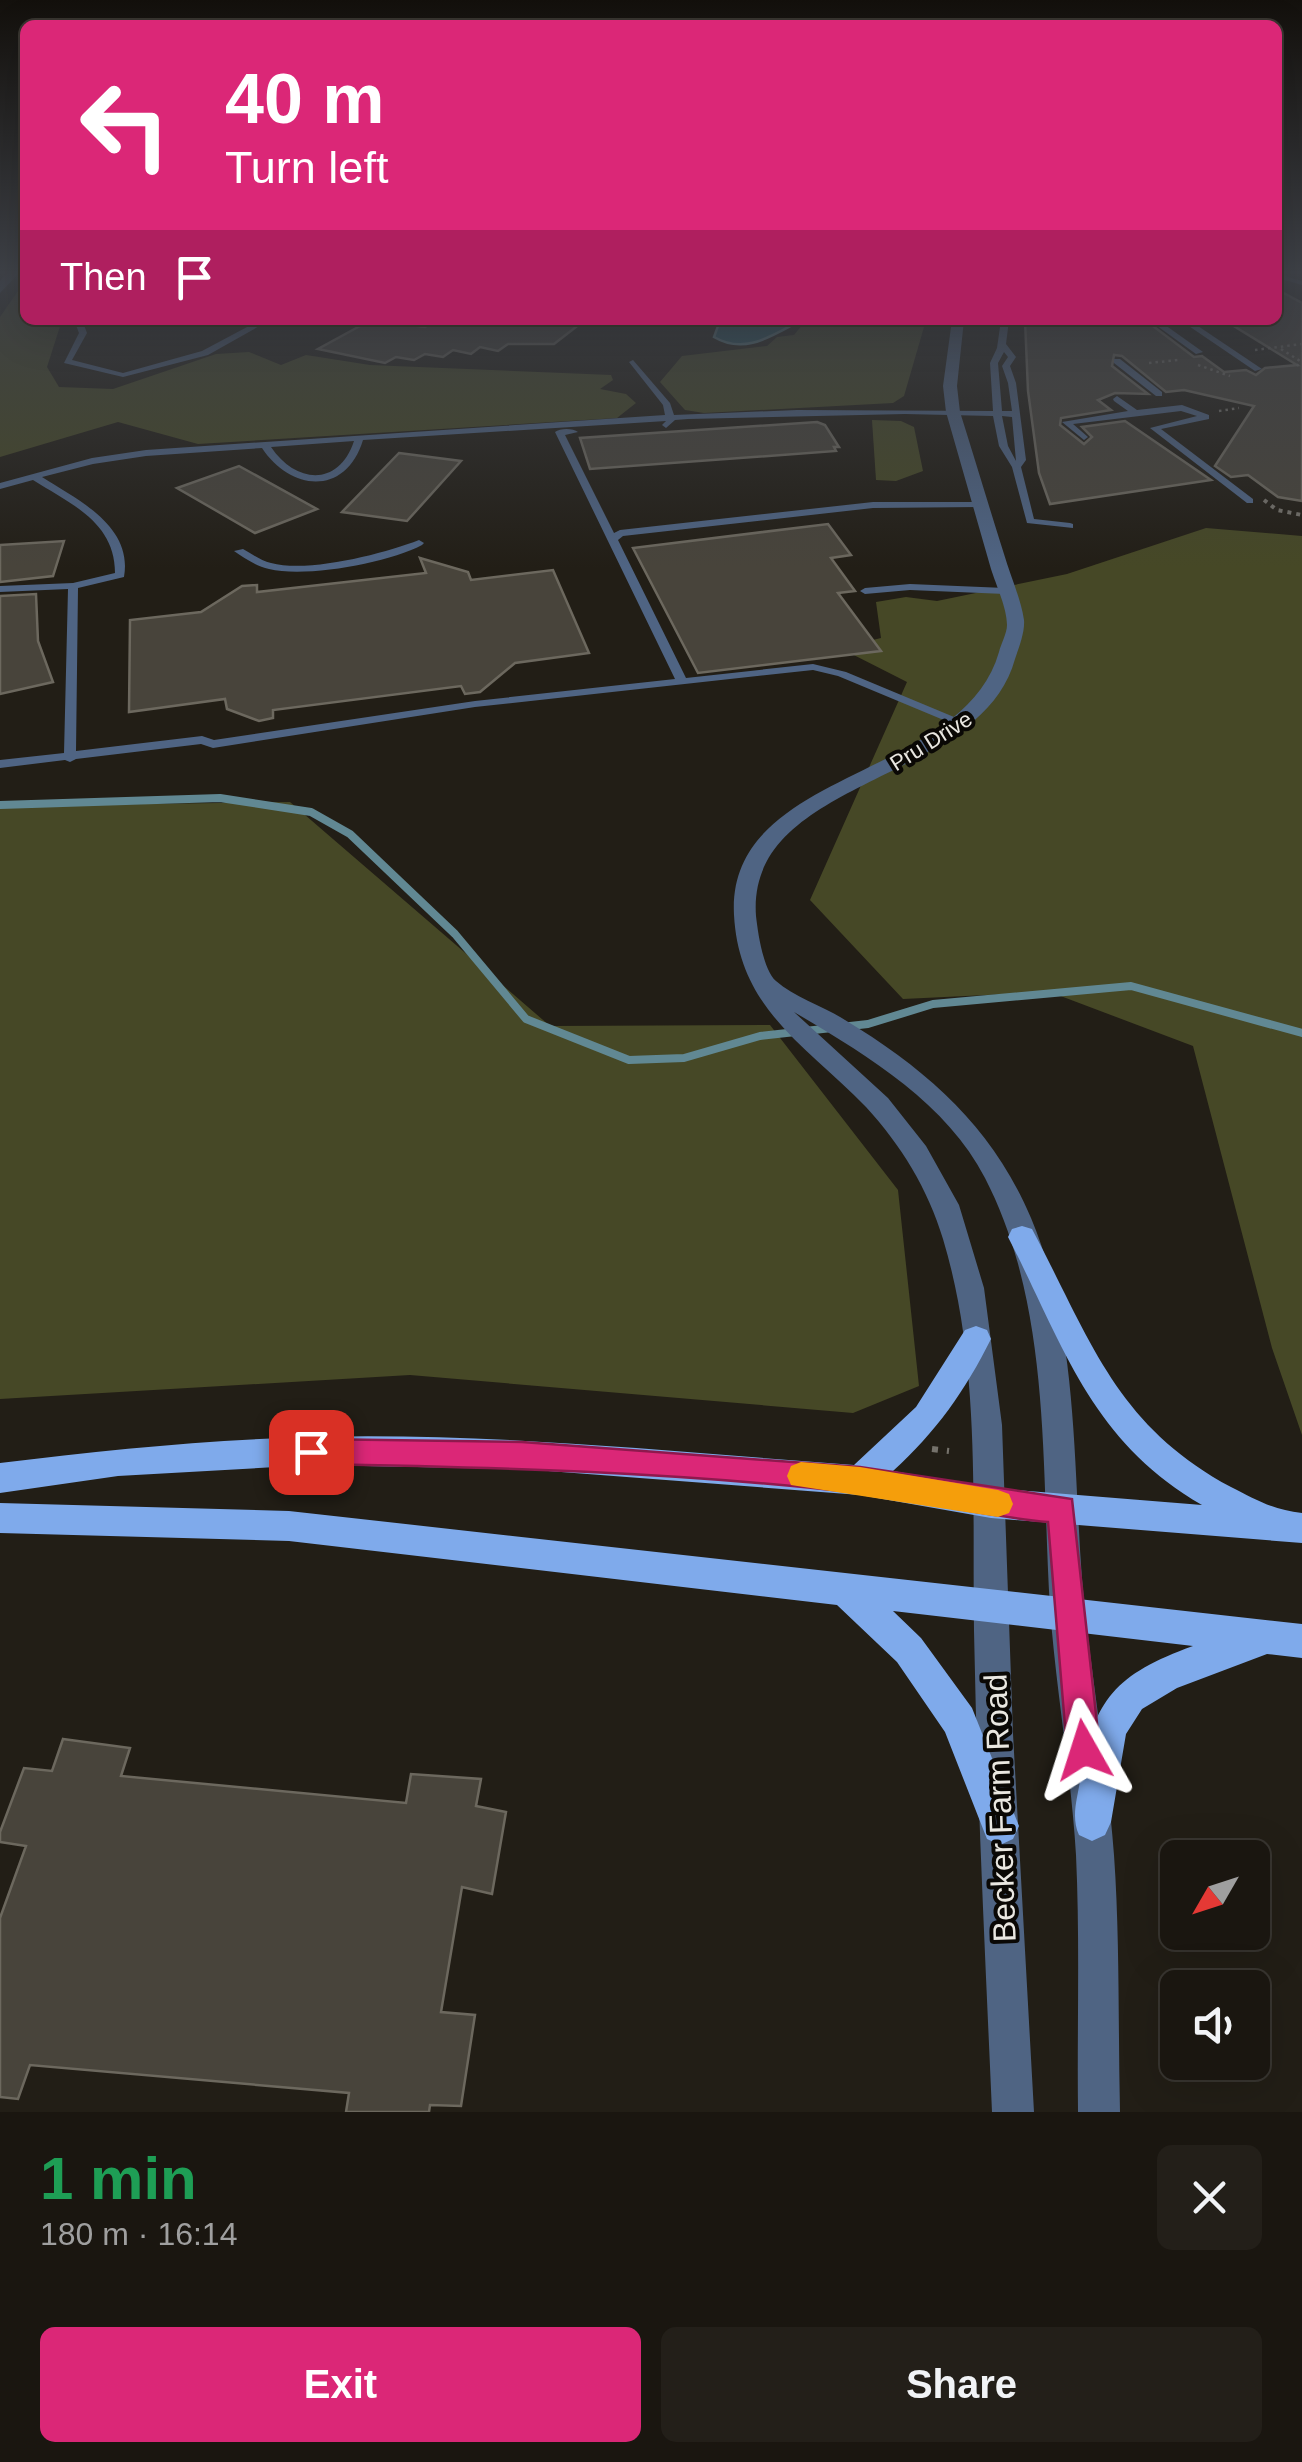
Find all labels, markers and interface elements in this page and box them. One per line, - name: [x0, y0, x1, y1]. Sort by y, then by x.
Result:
- icon: left: [60, 60, 190, 190]
- text: 40 m: [225, 60, 385, 138]
- text: Turn left: [225, 142, 388, 193]
- icon: arrive: [167, 250, 222, 305]
- text: Then: [60, 256, 147, 298]
- street label: Pru Drive: [885, 706, 977, 776]
- pin: [269, 1410, 354, 1495]
- icon: arrive: [284, 1425, 339, 1480]
- street label: Becker Farm Road: [977, 1673, 1023, 1943]
- position arrow: [1032, 1698, 1136, 1802]
- north arrow: [1160, 1840, 1270, 1950]
- map controls: [1160, 1840, 1270, 2080]
- button: sound: [1160, 1970, 1270, 2080]
- text: 1 min: [40, 2145, 197, 2212]
- button: close: [1157, 2145, 1262, 2250]
- text: 180 m · 16:14: [40, 2216, 237, 2252]
- button: Exit: [40, 2327, 641, 2442]
- button: Share: [661, 2327, 1262, 2442]

